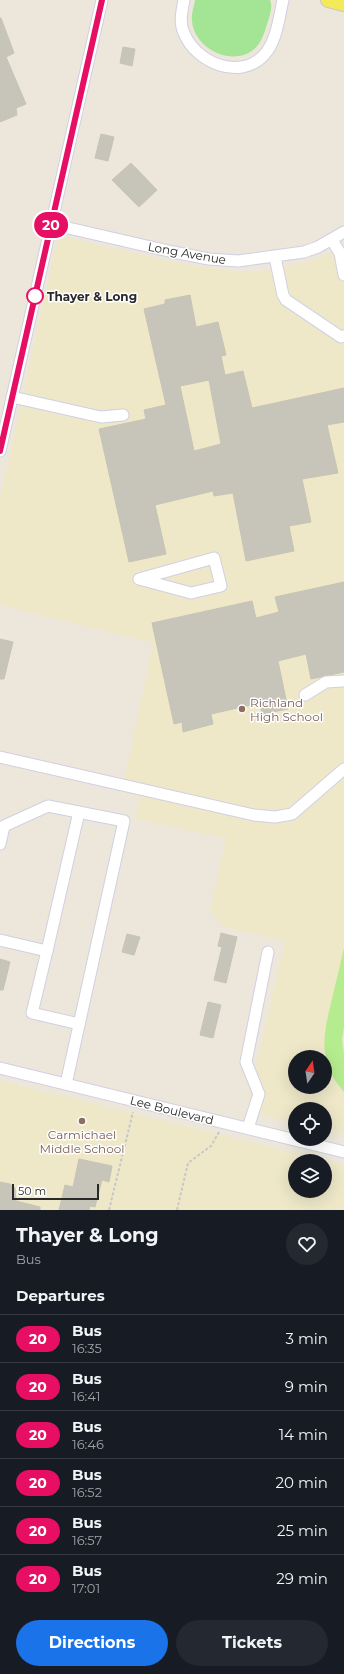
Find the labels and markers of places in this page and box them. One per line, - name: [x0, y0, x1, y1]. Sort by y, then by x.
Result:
- marker: Thayer & Long: [26, 287, 44, 305]
- place label: Thayer & Long: [47, 289, 137, 304]
- place label: Richland High School: [250, 695, 323, 724]
- marker: Richland High School: [237, 704, 247, 714]
- marker: Carmichael Middle School: [77, 1116, 87, 1126]
- place label: Carmichael Middle School: [39, 1127, 125, 1156]

